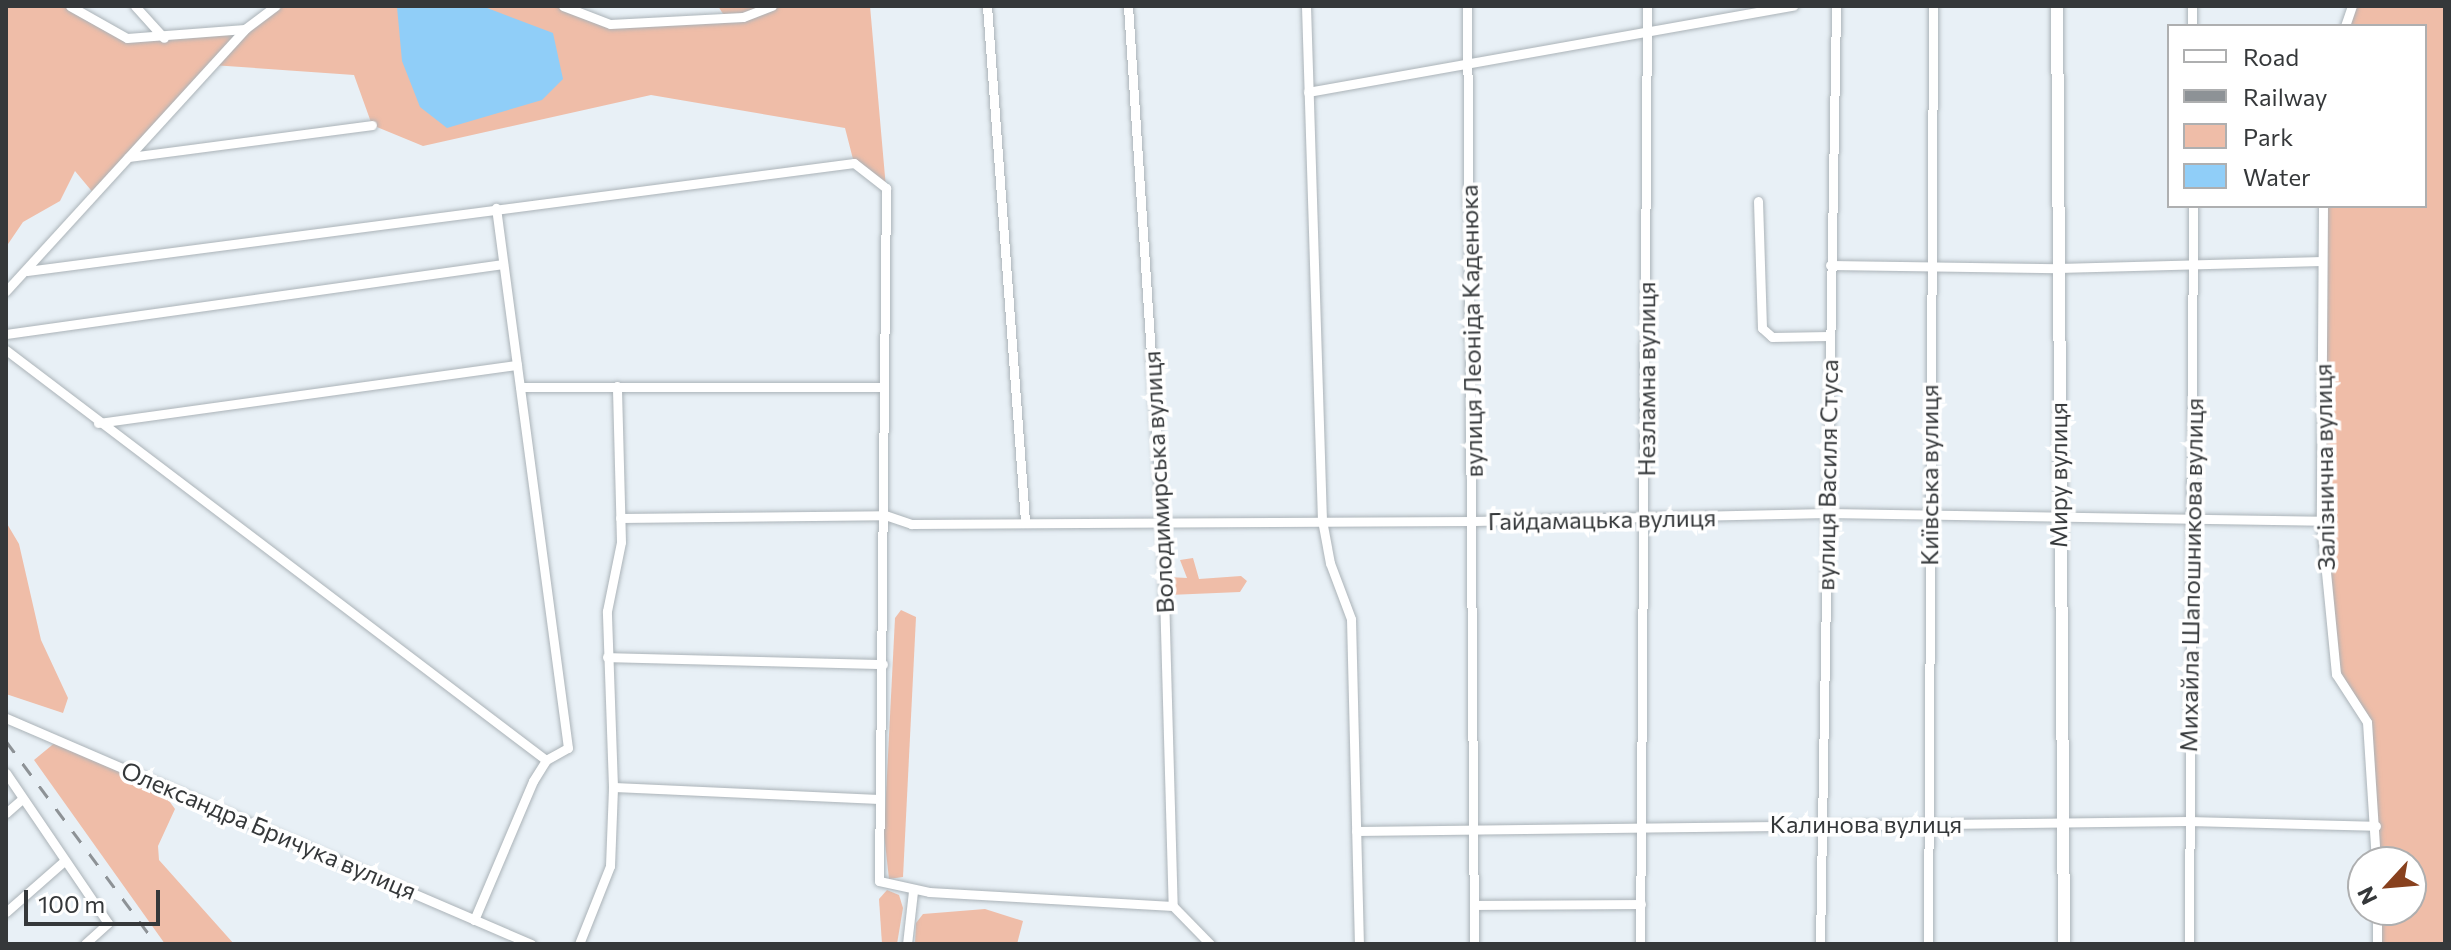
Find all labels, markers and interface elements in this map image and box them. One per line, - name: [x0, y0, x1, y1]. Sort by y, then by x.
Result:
- legend: [2167, 24, 2427, 208]
- text: Road: [2243, 42, 2299, 71]
- text: Railway: [2243, 82, 2328, 111]
- text: Park: [2243, 122, 2293, 151]
- text: Water: [2243, 162, 2311, 191]
- street label: вулиця Леоніда Каденюка: [1454, 184, 1488, 478]
- street label: Незламна вулиця: [1632, 282, 1660, 476]
- street label: Володимирська вулиця: [1137, 350, 1179, 614]
- street label: вулиця Василя Стуса: [1811, 359, 1843, 591]
- street label: Залізнична вулиця: [2308, 363, 2340, 571]
- street label: Київська вулиця: [1915, 384, 1943, 566]
- street label: Михайла Шапошникова вулиця: [2174, 398, 2208, 752]
- street label: Миру вулиця: [2044, 402, 2072, 548]
- street label: Гайдамацька вулиця: [1488, 503, 1716, 535]
- street label: Олександра Бричука вулиця: [117, 755, 421, 905]
- street label: Калинова вулиця: [1770, 810, 1962, 838]
- north arrow: [2347, 846, 2427, 926]
- scale bar: [28, 874, 164, 924]
- text: N: [2351, 883, 2383, 909]
- text: 100 m: [38, 889, 105, 918]

